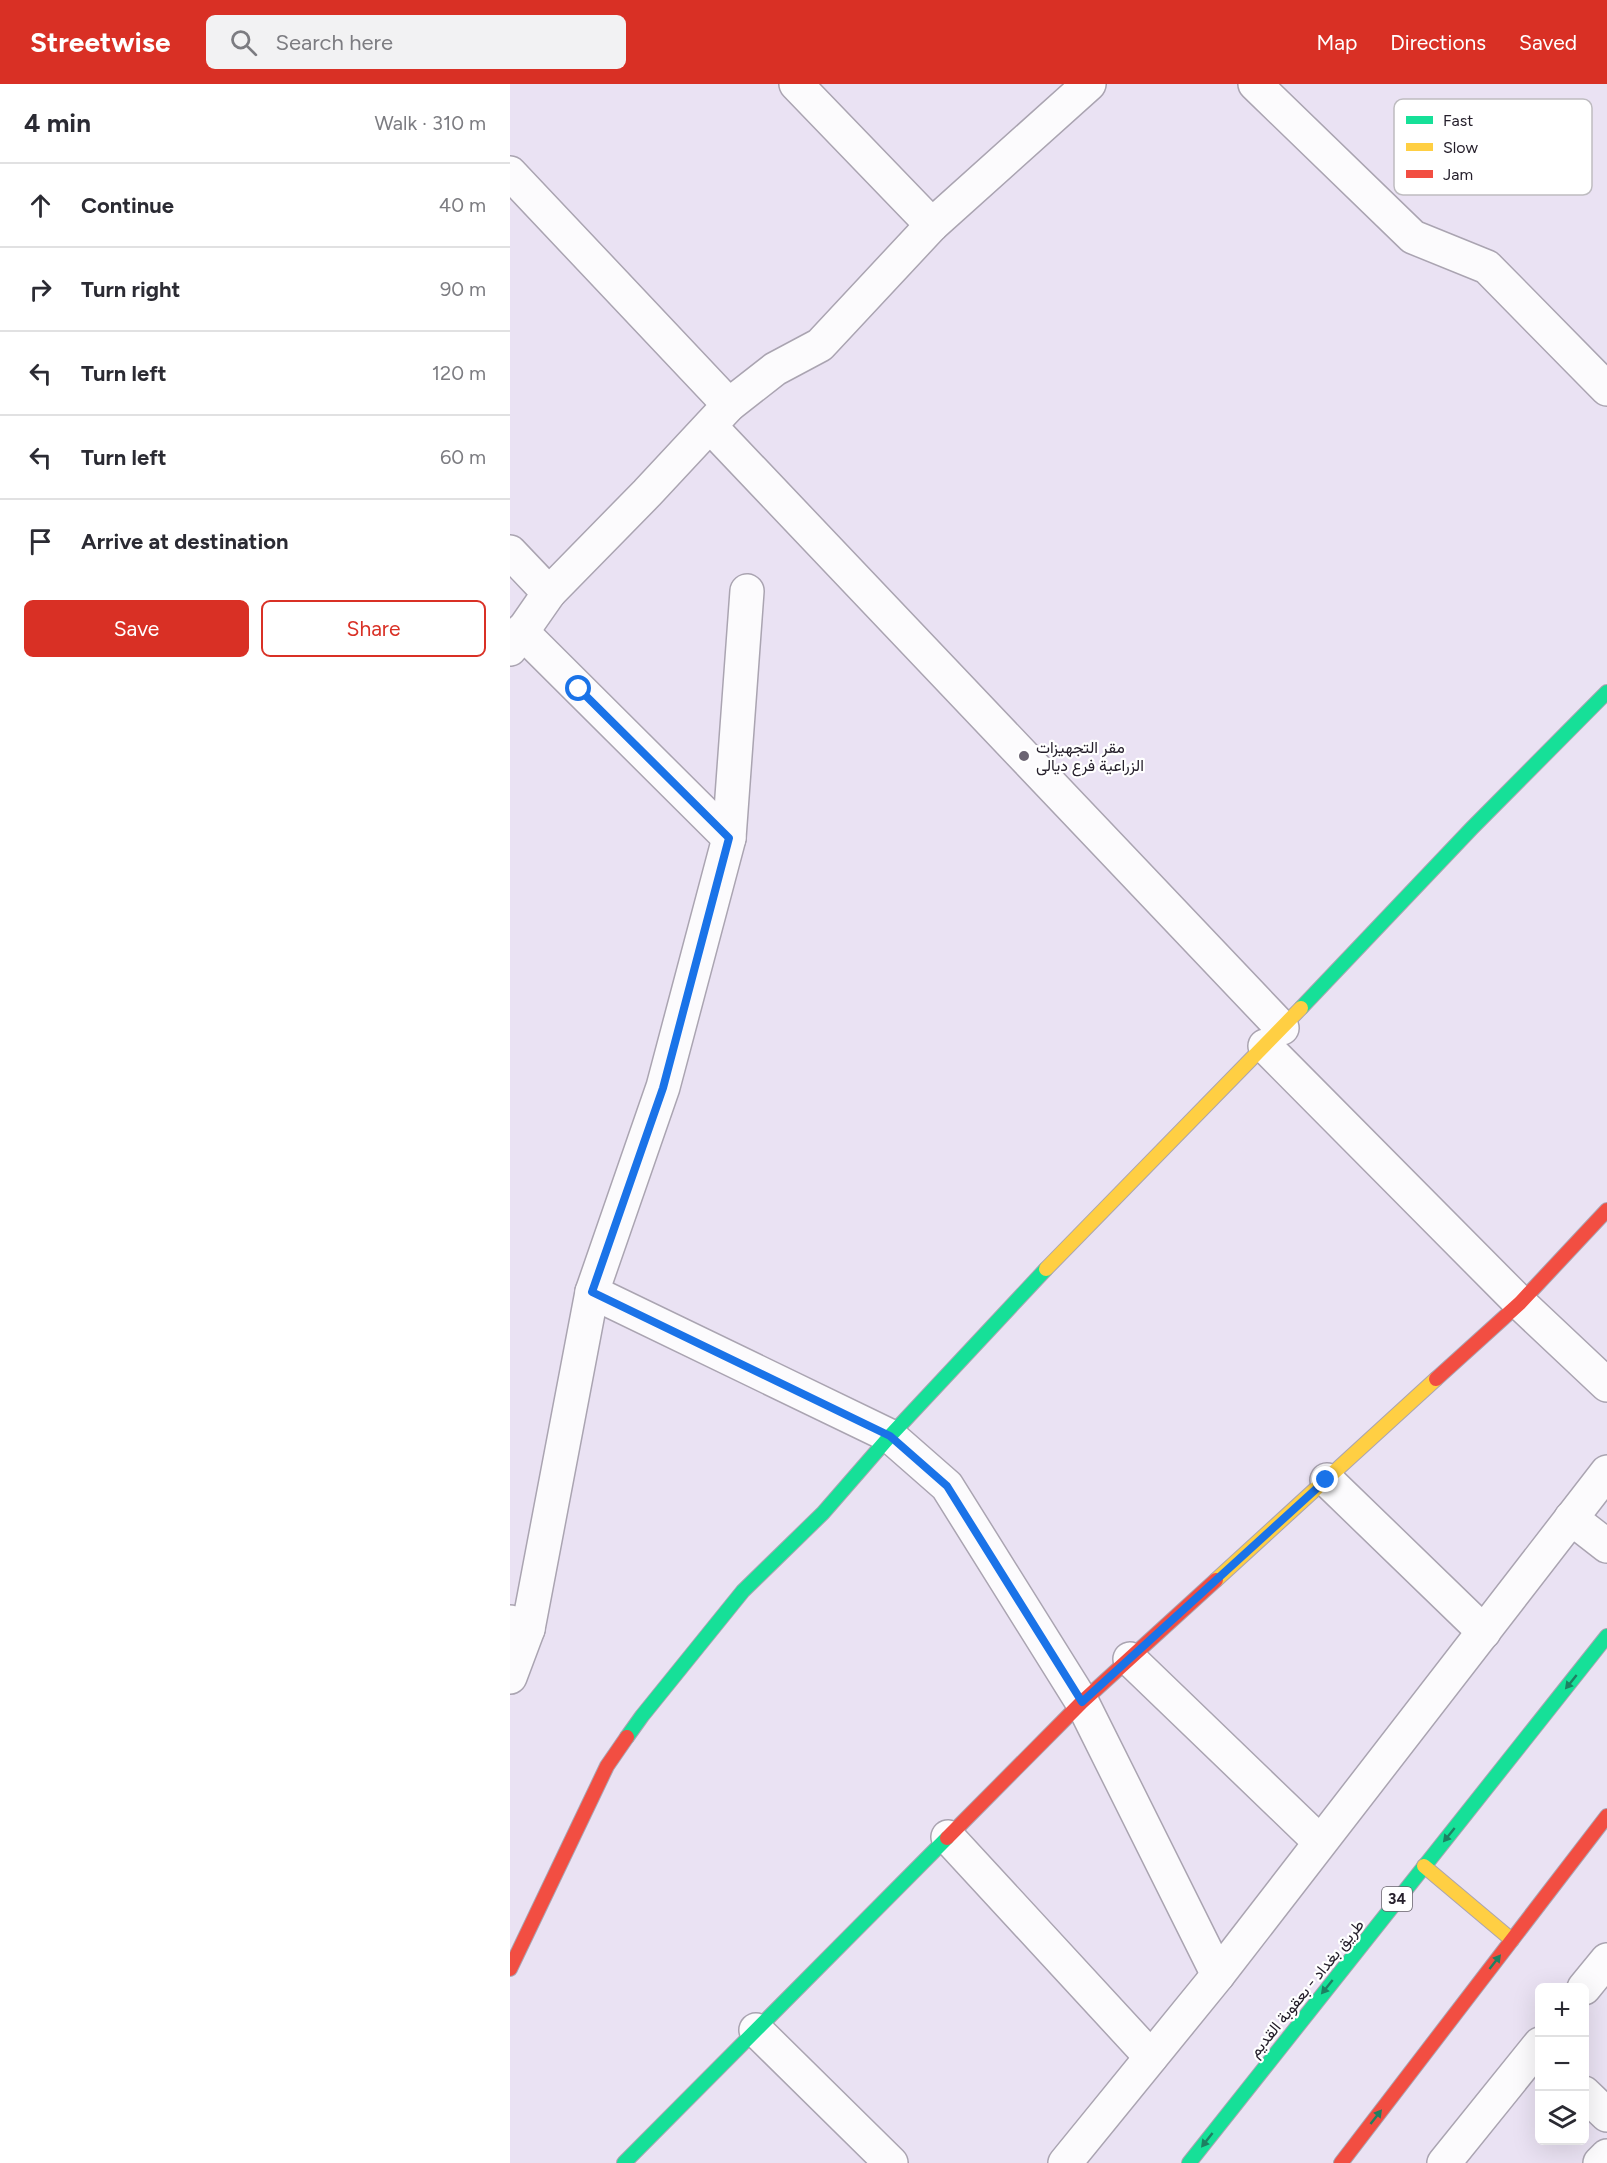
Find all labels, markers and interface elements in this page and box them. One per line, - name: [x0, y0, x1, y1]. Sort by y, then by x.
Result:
- search box: [206, 15, 626, 69]
- text: Streetwise: [30, 25, 170, 59]
- icon: search: [227, 26, 260, 59]
- text: Search here: [275, 29, 393, 56]
- text: Map: [1316, 30, 1357, 55]
- text: Directions: [1390, 30, 1486, 55]
- text: Saved: [1519, 30, 1577, 55]
- legend: [1394, 99, 1592, 195]
- text: 4 min: [24, 107, 91, 139]
- text: Walk · 310 m: [374, 111, 486, 135]
- text: Fast: [1443, 111, 1473, 130]
- text: Slow: [1443, 138, 1478, 157]
- text: Jam: [1443, 165, 1473, 184]
- icon: ahead: [24, 189, 57, 222]
- text: Continue: [81, 192, 174, 219]
- text: 40 m: [439, 193, 486, 217]
- icon: right: [24, 273, 57, 306]
- text: Turn right: [81, 276, 180, 303]
- text: 90 m: [440, 277, 486, 301]
- icon: left: [24, 357, 57, 390]
- text: Turn left: [81, 360, 167, 387]
- text: 120 m: [432, 361, 486, 385]
- icon: left: [24, 441, 57, 474]
- text: Turn left: [81, 444, 167, 471]
- text: 60 m: [440, 445, 486, 469]
- icon: arrive: [24, 525, 57, 558]
- text: Arrive at destination: [81, 528, 289, 555]
- button: Save: [24, 600, 249, 657]
- button: Share: [261, 600, 486, 657]
- route start: [565, 675, 591, 701]
- place label: مقر التجهيزات الزراعية فرع ديالى: [1036, 738, 1144, 777]
- marker: مقر التجهيزات الزراعية فرع ديالى: [1017, 749, 1031, 763]
- route end: [1312, 1466, 1338, 1492]
- one-way arrow: [1564, 1674, 1577, 1690]
- one-way arrow: [1443, 1827, 1455, 1842]
- road number: 34: [1382, 1887, 1412, 1911]
- street label: طريق بغداد - بعقوبة القديم: [1245, 1915, 1369, 2062]
- one-way arrow: [1489, 1954, 1502, 1970]
- one-way arrow: [1321, 1979, 1334, 1995]
- map controls: [1535, 1983, 1589, 2145]
- button: +: [1535, 1983, 1589, 2037]
- button: −: [1535, 2037, 1589, 2091]
- button: layers: [1535, 2091, 1589, 2145]
- one-way arrow: [1370, 2109, 1382, 2124]
- one-way arrow: [1201, 2133, 1213, 2148]

